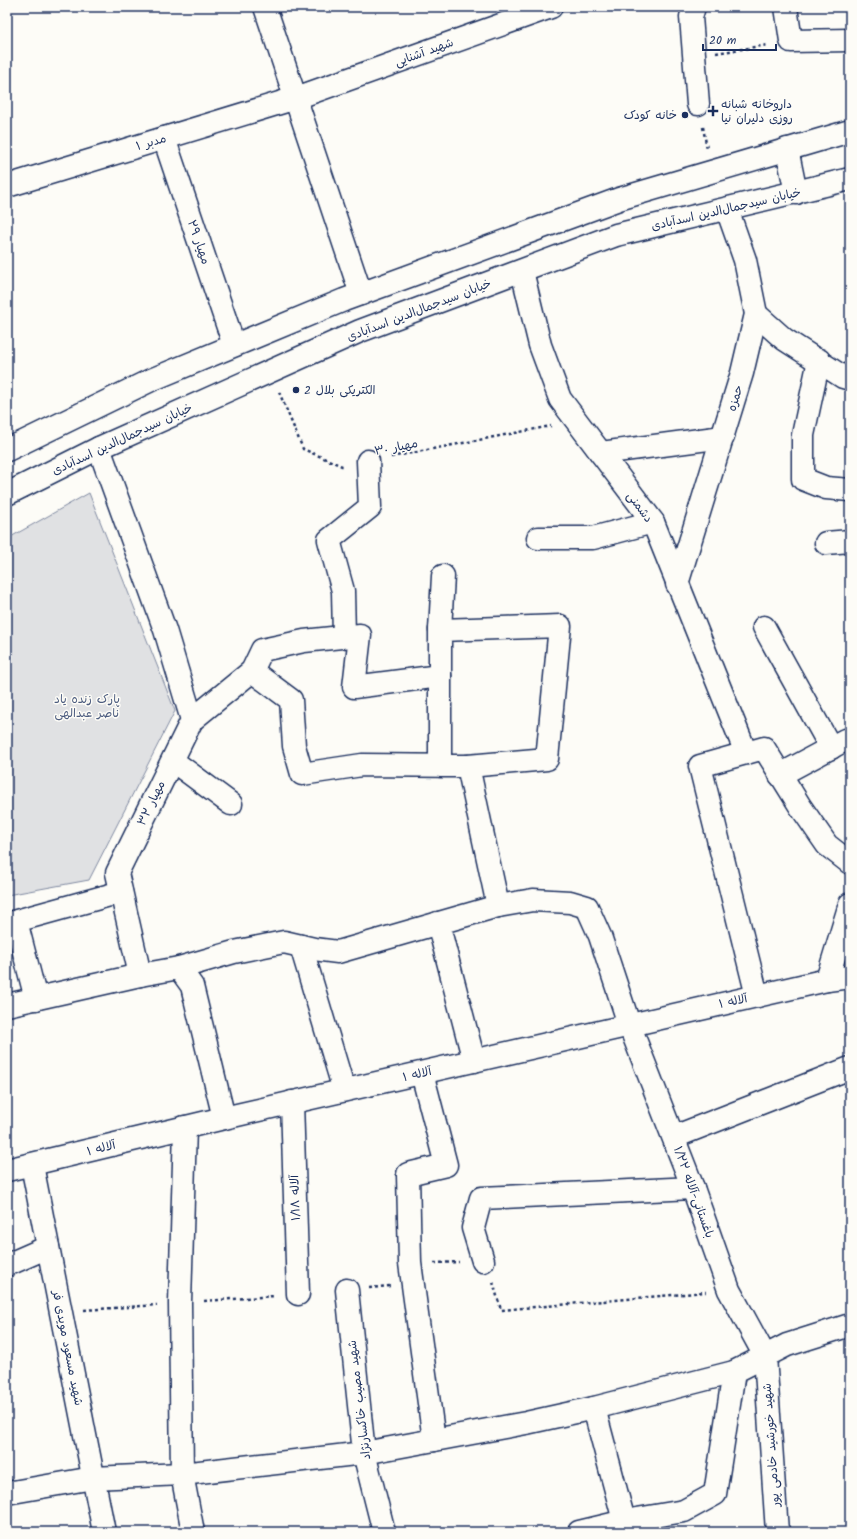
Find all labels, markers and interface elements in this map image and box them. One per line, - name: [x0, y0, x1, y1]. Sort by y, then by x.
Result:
- scale bar: [703, 26, 776, 52]
- text: 20 m: [709, 31, 737, 50]
- street label: شهید آشنایی: [392, 33, 456, 72]
- place label: داروخانه شبانه روزی دلیران نیا: [721, 95, 793, 128]
- place label: خانه کودک: [624, 106, 677, 125]
- marker: داروخانه شبانه روزی دلیران نیا: [708, 106, 718, 116]
- marker: خانه کودک: [680, 110, 690, 120]
- street label: مدبر ۱: [134, 129, 169, 156]
- street label: خیابان سیدجمال‌الدین اسدآبادی: [649, 183, 803, 236]
- street label: مهیار ۲۹: [182, 217, 215, 267]
- street label: خیابان سیدجمال‌الدین اسدآبادی: [344, 274, 494, 347]
- place label: الکتریکی بلال 2: [304, 381, 376, 400]
- street label: حمزه: [722, 383, 748, 414]
- marker: الکتریکی بلال 2: [291, 385, 301, 395]
- street label: خیابان سیدجمال‌الدین اسدآبادی: [49, 398, 196, 480]
- street label: مهیار ۳۰: [373, 434, 420, 461]
- street label: دشمنی: [622, 488, 657, 527]
- park label: پارک زنده یاد ناصر عبدالهی: [54, 690, 120, 723]
- street label: مهیار ۳۲: [132, 777, 171, 829]
- street label: آلاله ۱: [717, 989, 750, 1014]
- street label: آلاله ۱: [401, 1062, 434, 1087]
- street label: آلاله ۱: [85, 1136, 118, 1161]
- street label: باغستانی-آلاله ۱/۲۲: [668, 1143, 719, 1241]
- street label: آلاله ۱/۱۸: [285, 1174, 306, 1221]
- street label: شهید مسعود مویدی فر: [47, 1288, 88, 1407]
- street label: شهید مصیب خاکسارنژاد: [343, 1339, 376, 1461]
- street label: شهید خورشید خادمی پور: [758, 1383, 785, 1508]

